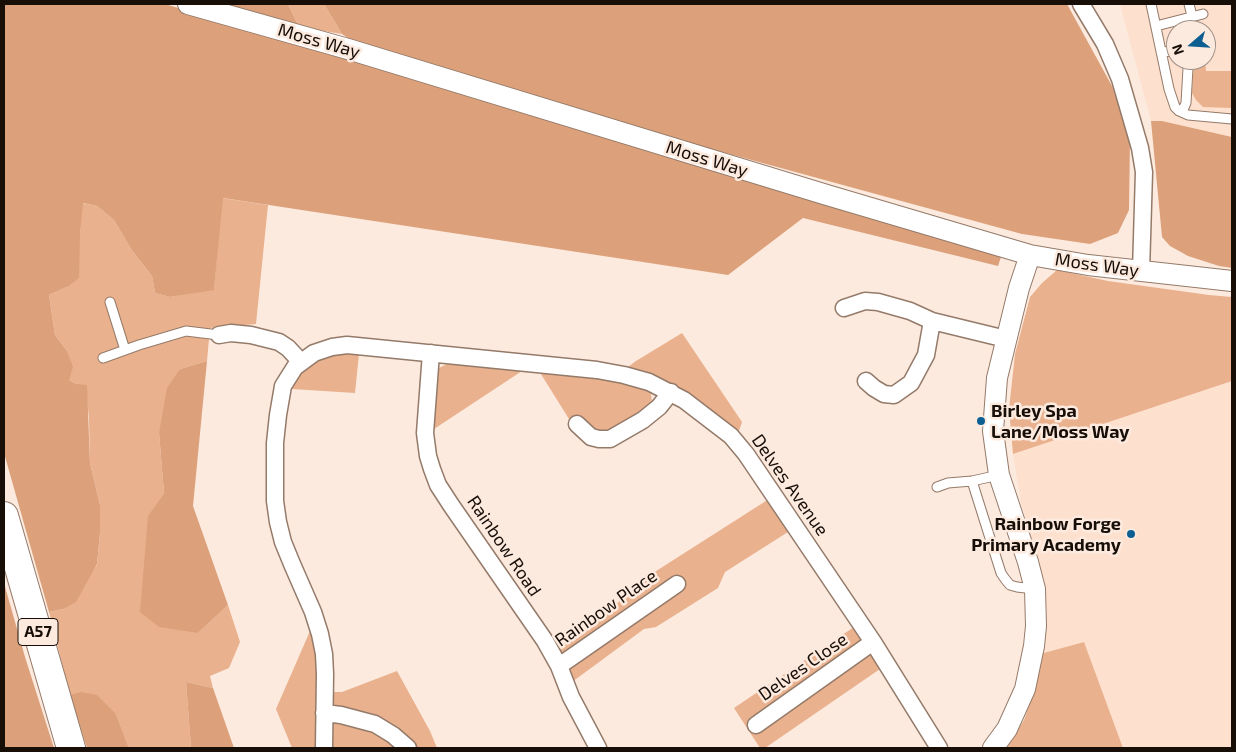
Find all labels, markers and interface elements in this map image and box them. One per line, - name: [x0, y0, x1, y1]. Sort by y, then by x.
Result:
- street label: Moss Way: [275, 19, 363, 63]
- north arrow: [1166, 20, 1216, 70]
- text: N: [1168, 42, 1187, 57]
- street label: Moss Way: [663, 136, 751, 182]
- street label: Moss Way: [1054, 248, 1140, 282]
- place label: Birley Spa Lane/Moss Way: [991, 400, 1130, 442]
- marker: Birley Spa Lane/Moss Way: [975, 415, 987, 427]
- street label: Delves Avenue: [747, 430, 833, 540]
- street label: Rainbow Road: [462, 492, 546, 600]
- place label: Rainbow Forge Primary Academy: [971, 513, 1121, 556]
- marker: Rainbow Forge Primary Academy: [1125, 528, 1137, 540]
- street label: Rainbow Place: [551, 565, 661, 651]
- road number: A57: [18, 618, 58, 646]
- street label: Delves Close: [754, 628, 852, 706]

